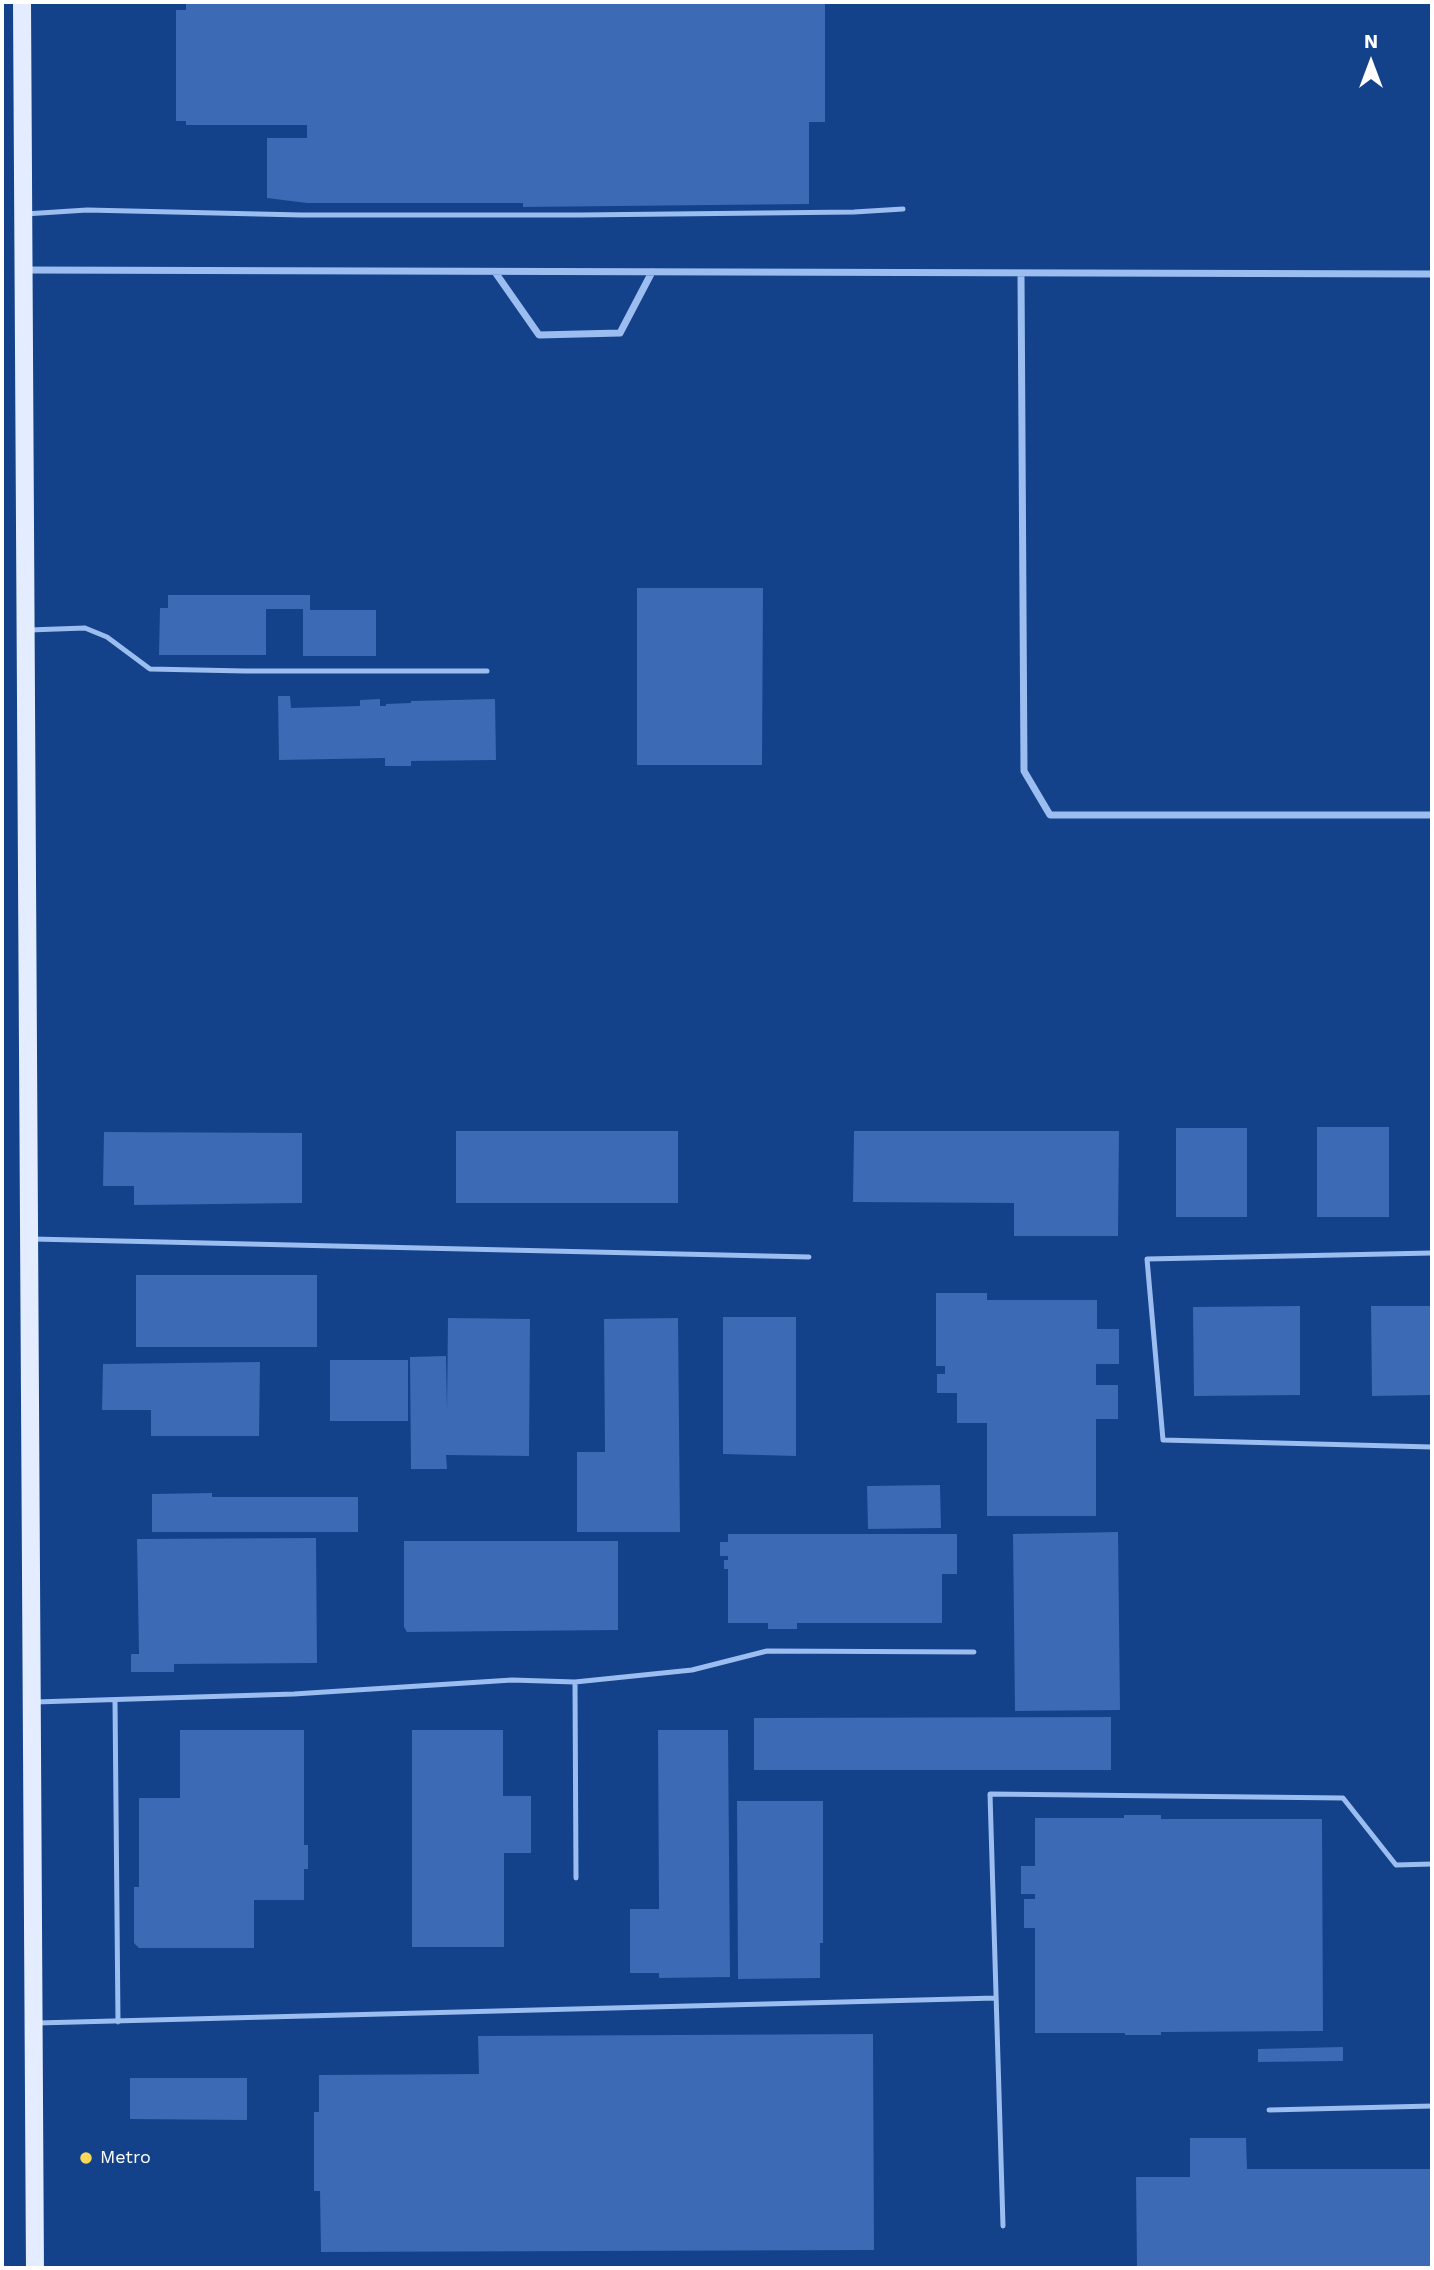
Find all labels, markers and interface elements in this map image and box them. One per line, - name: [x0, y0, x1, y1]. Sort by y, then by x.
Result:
- north arrow: [1336, 28, 1406, 98]
- text: N: [1364, 30, 1378, 53]
- place label: Metro: [100, 2147, 151, 2169]
- marker: Metro: [78, 2150, 94, 2166]

